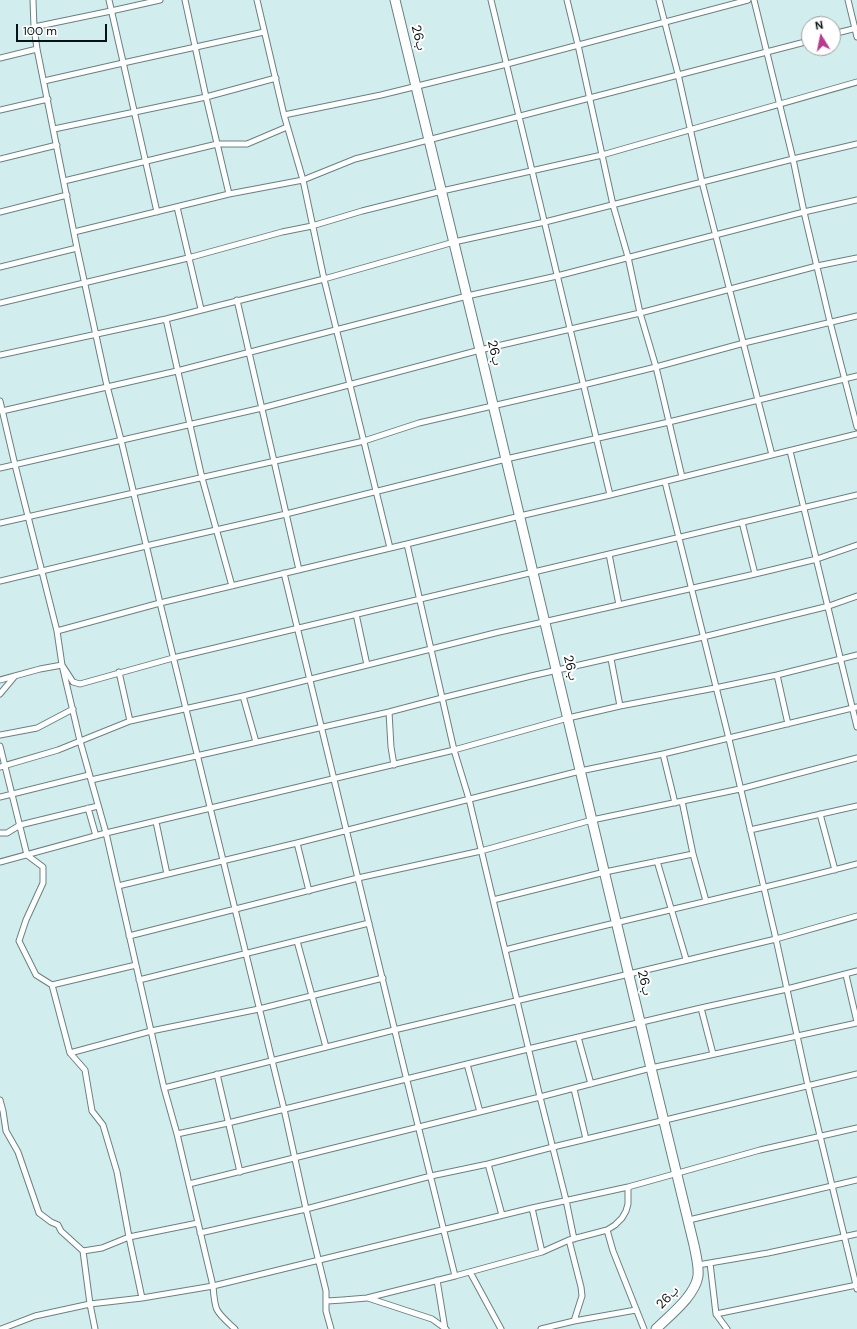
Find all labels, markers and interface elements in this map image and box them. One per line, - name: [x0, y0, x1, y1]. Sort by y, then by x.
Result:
- scale bar: [18, 16, 109, 42]
- north arrow: [801, 16, 841, 56]
- text: N: [814, 18, 824, 33]
- text: 100 m: [23, 23, 57, 39]
- street label: 26ب: [407, 24, 429, 52]
- street label: 26ب: [484, 339, 504, 367]
- street label: 26ب: [560, 654, 580, 682]
- street label: 26ب: [634, 969, 654, 997]
- street label: 26ب: [653, 1283, 683, 1313]

